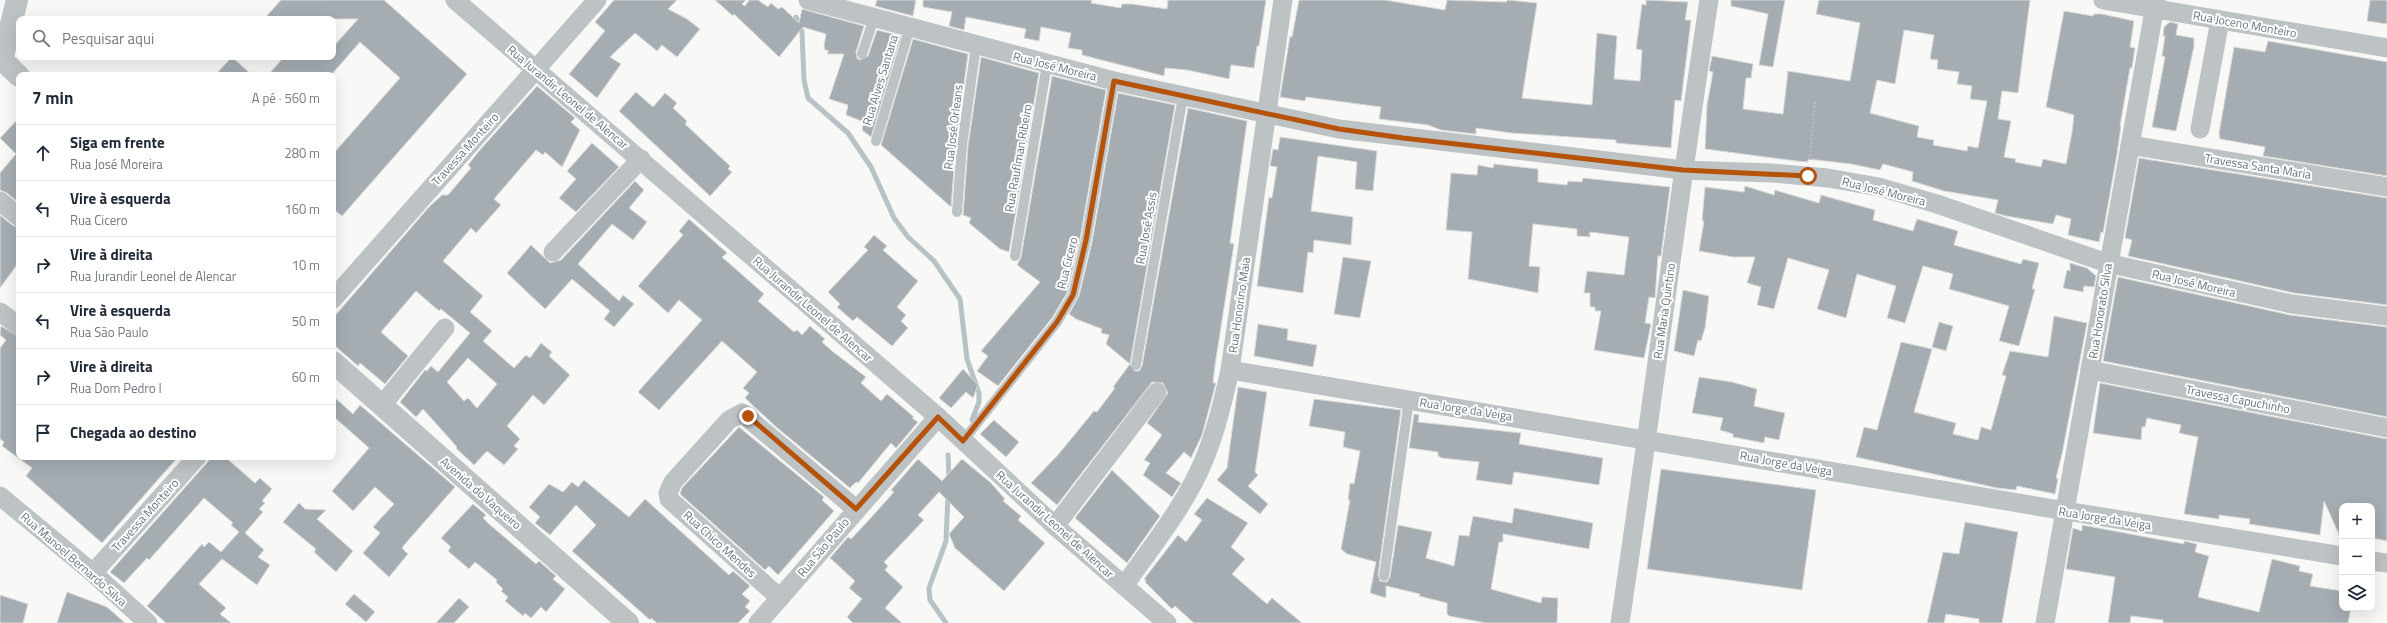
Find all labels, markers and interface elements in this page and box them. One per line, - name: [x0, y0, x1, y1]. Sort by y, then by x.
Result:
- street label: Rua Joceno Monteiro: [2192, 6, 2298, 42]
- search box: [16, 16, 336, 60]
- icon: search: [30, 27, 52, 49]
- text: Pesquisar aqui: [62, 27, 154, 50]
- street label: Rua Alves Santana: [857, 32, 903, 128]
- street label: Rua Jurandir Leonel de Alencar: [503, 40, 633, 154]
- street label: Rua José Moreira: [1011, 46, 1099, 86]
- street label: Rua José Orleans: [938, 83, 968, 171]
- text: 7 min: [32, 85, 73, 111]
- text: A pé · 560 m: [252, 88, 320, 108]
- street label: Rua Rauflman Ribeiro: [999, 102, 1037, 214]
- street label: Travessa Monteiro: [427, 108, 503, 190]
- text: Siga em frente: [70, 131, 165, 154]
- icon: ahead: [32, 142, 54, 164]
- text: 280 m: [284, 143, 320, 163]
- street label: Travessa Santa Maria: [2203, 148, 2313, 184]
- text: Rua José Moreira: [70, 154, 163, 174]
- route start: [1799, 167, 1817, 185]
- street label: Rua José Moreira: [1840, 171, 1928, 211]
- text: Vire à esquerda: [70, 187, 171, 210]
- street label: Rua José Assis: [1130, 190, 1162, 266]
- icon: left: [32, 198, 54, 220]
- text: 160 m: [284, 199, 320, 219]
- text: Rua Cicero: [70, 210, 128, 230]
- street label: Rua Cicero: [1051, 235, 1083, 291]
- text: Vire à direita: [70, 243, 153, 266]
- street label: Rua Jurandir Leonel de Alencar: [749, 251, 877, 367]
- icon: right: [32, 254, 54, 276]
- text: 10 m: [292, 255, 320, 275]
- street label: Rua Honorino Maia: [1223, 256, 1255, 354]
- street label: Rua Maria Quintino: [1648, 262, 1680, 360]
- street label: Rua Honorato Silva: [2083, 262, 2117, 360]
- street label: Rua José Moreira: [2150, 264, 2238, 302]
- text: Rua Jurandir Leonel de Alencar: [70, 266, 236, 286]
- text: Vire à esquerda: [70, 299, 171, 322]
- icon: left: [32, 310, 54, 332]
- text: 50 m: [292, 311, 320, 331]
- text: Rua São Paulo: [70, 322, 148, 342]
- text: Vire à direita: [70, 355, 153, 378]
- icon: right: [32, 366, 54, 388]
- text: 60 m: [292, 367, 320, 387]
- text: Rua Dom Pedro I: [70, 378, 162, 398]
- street label: Travessa Capuchinho: [2184, 380, 2292, 418]
- street label: Rua Jorge da Veiga: [1418, 392, 1514, 426]
- route end: [739, 407, 757, 425]
- text: Chegada ao destino: [70, 421, 196, 444]
- icon: arrive: [32, 422, 54, 444]
- street label: Rua Jorge da Veiga: [1738, 446, 1834, 480]
- street label: Avenida do Vaqueiro: [436, 452, 526, 534]
- street label: Rua Jurandir Leonel de Alencar: [992, 466, 1118, 582]
- street label: Travessa Monteiro: [107, 474, 183, 556]
- street label: Rua Jorge da Veiga: [2057, 501, 2153, 535]
- map controls: [2339, 503, 2375, 611]
- button: +: [2339, 503, 2375, 539]
- street label: Rua Chico Mendes: [679, 506, 761, 582]
- street label: Rua Manoel Bernardo Silva: [17, 507, 131, 611]
- street label: Rua São Paulo: [792, 513, 854, 581]
- button: −: [2339, 539, 2375, 575]
- button: layers: [2339, 575, 2375, 611]

